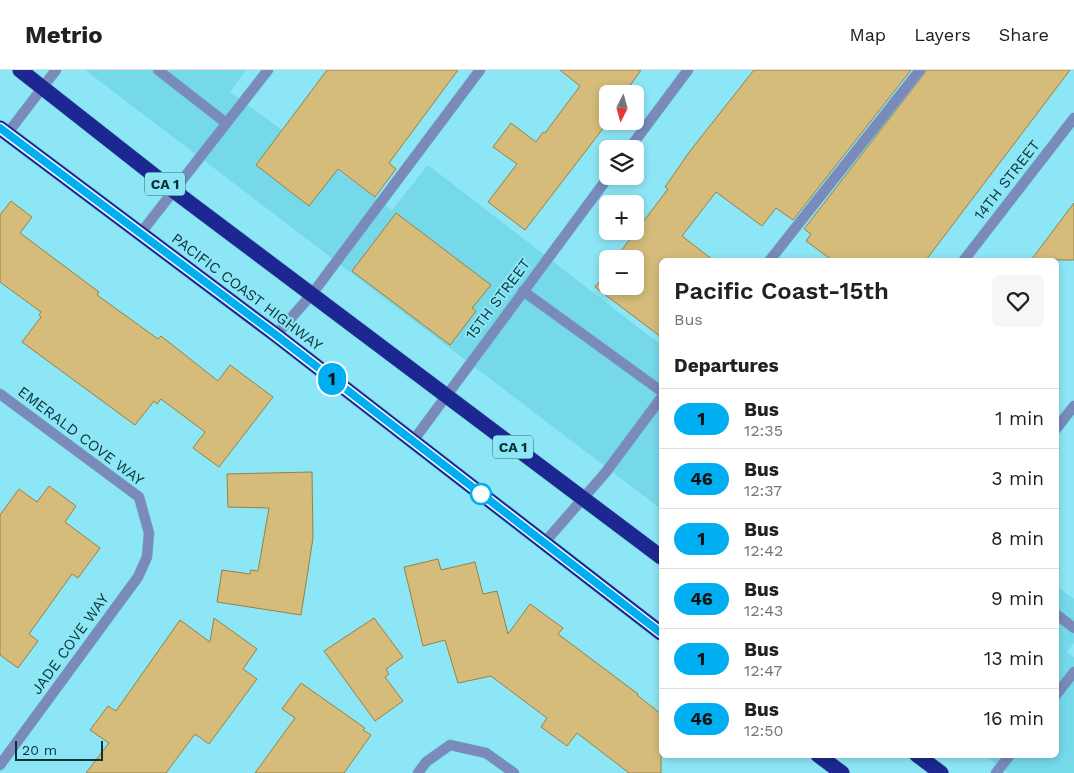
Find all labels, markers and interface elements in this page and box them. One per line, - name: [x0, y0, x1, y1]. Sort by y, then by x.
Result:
- text: Metrio: [25, 21, 103, 49]
- text: Map: [849, 24, 886, 45]
- text: Layers: [914, 24, 971, 45]
- text: Share: [999, 24, 1049, 45]
- north arrow: [599, 85, 644, 130]
- map controls: [599, 85, 644, 295]
- street label: 14TH STREET: [970, 137, 1044, 223]
- button: layers: [599, 140, 644, 185]
- road number: CA 1: [145, 172, 185, 196]
- button: +: [599, 195, 644, 240]
- street label: PACIFIC COAST HIGHWAY: [168, 229, 326, 355]
- button: −: [599, 250, 644, 295]
- street label: 15TH STREET: [462, 255, 534, 343]
- button: heart: [992, 275, 1044, 327]
- text: Pacific Coast-15th: [674, 277, 889, 305]
- text: Bus: [674, 310, 703, 329]
- text: Departures: [674, 354, 779, 377]
- line badge: 1: [316, 363, 348, 395]
- text: 1: [328, 368, 336, 389]
- street label: EMERALD COVE WAY: [14, 383, 148, 490]
- text: Bus: [744, 398, 779, 421]
- text: 1 min: [995, 407, 1044, 430]
- text: 1: [698, 408, 705, 429]
- text: 12:35: [744, 421, 783, 440]
- road number: CA 1: [493, 436, 533, 458]
- text: Bus: [744, 458, 779, 481]
- text: 3 min: [992, 467, 1044, 490]
- text: 46: [690, 468, 713, 489]
- text: 12:37: [744, 481, 782, 500]
- unlabelled marker: [470, 483, 492, 505]
- text: Bus: [744, 518, 779, 541]
- text: 8 min: [991, 527, 1044, 550]
- text: 1: [698, 528, 705, 549]
- text: 12:42: [744, 541, 783, 560]
- text: Bus: [744, 578, 779, 601]
- text: 9 min: [991, 587, 1044, 610]
- text: 46: [690, 588, 713, 609]
- street label: JADE COVE WAY: [27, 590, 113, 698]
- text: 12:43: [744, 601, 783, 620]
- text: Bus: [744, 638, 779, 661]
- text: 13 min: [984, 647, 1044, 670]
- text: 1: [698, 648, 705, 669]
- text: 12:47: [744, 661, 782, 680]
- text: Bus: [744, 698, 779, 721]
- text: 16 min: [984, 707, 1044, 730]
- text: 46: [690, 708, 713, 729]
- text: 12:50: [744, 721, 784, 740]
- scale bar: [15, 738, 102, 761]
- text: 20 m: [22, 742, 57, 758]

